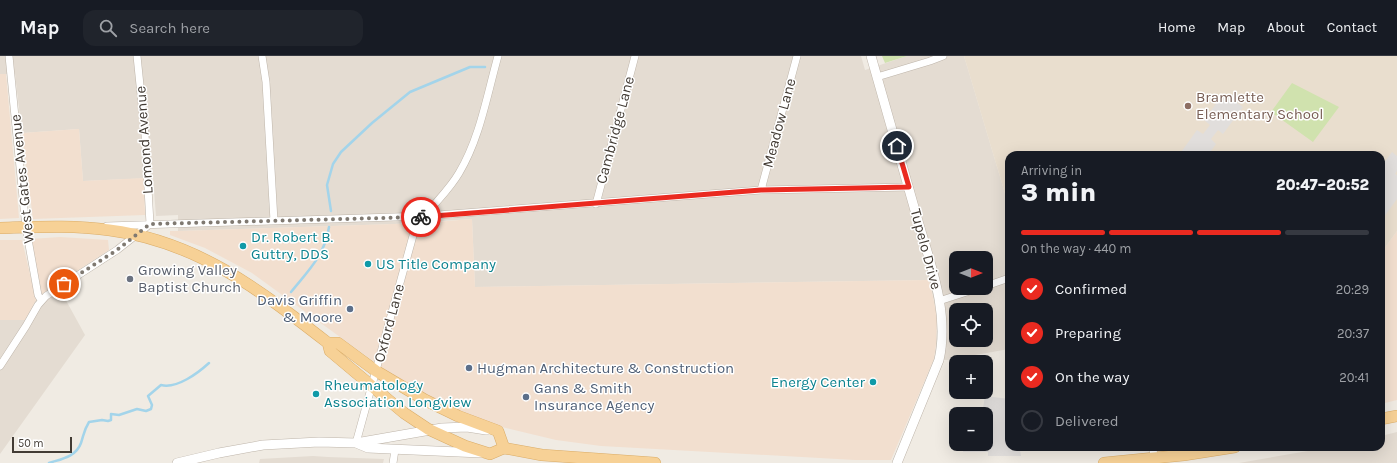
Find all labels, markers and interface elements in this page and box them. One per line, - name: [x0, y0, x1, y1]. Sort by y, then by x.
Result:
- search box: [83, 10, 363, 46]
- text: Map: [20, 17, 59, 39]
- icon: search: [97, 17, 119, 39]
- text: Search here: [129, 19, 210, 37]
- text: Home: [1158, 19, 1195, 36]
- text: Map: [1217, 19, 1245, 36]
- text: About: [1267, 19, 1305, 36]
- text: Contact: [1327, 19, 1377, 36]
- street label: Cambridge Lane: [592, 74, 638, 186]
- street label: Meadow Lane: [758, 76, 800, 170]
- street label: Lomond Avenue: [131, 85, 157, 195]
- place label: Bramlette Elementary School: [1196, 88, 1323, 123]
- marker: Bramlette Elementary School: [1183, 101, 1193, 111]
- street label: West Gates Avenue: [6, 114, 38, 244]
- pin: [880, 129, 914, 163]
- icon: home: [886, 135, 908, 157]
- text: Arriving in: [1021, 163, 1082, 178]
- text: 20:47–20:52: [1276, 176, 1369, 194]
- text: 3 min: [1021, 177, 1096, 208]
- courier: [401, 197, 441, 237]
- icon: bike: [410, 206, 432, 228]
- street label: Tupelo Drive: [907, 207, 945, 291]
- place label: Dr. Robert B. Guttry, DDS: [251, 228, 333, 263]
- marker: Dr. Robert B. Guttry, DDS: [238, 241, 248, 251]
- text: On the way · 440 m: [1021, 241, 1131, 256]
- north arrow: [949, 251, 993, 295]
- map controls: [949, 251, 993, 451]
- place label: US Title Company: [376, 255, 496, 273]
- marker: US Title Company: [363, 259, 373, 269]
- place label: Growing Valley Baptist Church: [138, 261, 241, 296]
- pin: [47, 267, 81, 301]
- icon: bag: [53, 273, 75, 295]
- marker: Growing Valley Baptist Church: [125, 274, 135, 284]
- icon: check: [1021, 278, 1043, 300]
- text: Confirmed: [1055, 280, 1127, 298]
- street label: Oxford Lane: [370, 282, 408, 364]
- text: 20:29: [1336, 282, 1369, 297]
- place label: Davis Griffin & Moore: [257, 291, 342, 326]
- button: locate: [949, 303, 993, 347]
- marker: Davis Griffin & Moore: [345, 304, 355, 314]
- icon: check: [1021, 322, 1043, 344]
- text: Preparing: [1055, 324, 1121, 342]
- text: 20:37: [1337, 326, 1369, 341]
- button: +: [949, 355, 993, 399]
- place label: Hugman Architecture & Construction: [477, 359, 734, 377]
- marker: Hugman Architecture & Construction: [464, 363, 474, 373]
- icon: check: [1021, 366, 1043, 388]
- text: On the way: [1055, 368, 1129, 386]
- text: 20:41: [1339, 370, 1369, 385]
- place label: Energy Center: [771, 373, 866, 391]
- place label: Rheumatology Association Longview: [324, 376, 471, 411]
- marker: Energy Center: [868, 377, 878, 387]
- place label: Gans & Smith Insurance Agency: [534, 379, 655, 414]
- marker: Rheumatology Association Longview: [311, 389, 321, 399]
- marker: Gans & Smith Insurance Agency: [521, 392, 531, 402]
- button: −: [949, 407, 993, 451]
- text: Delivered: [1055, 412, 1119, 430]
- scale bar: [12, 435, 72, 454]
- text: 50 m: [18, 437, 44, 450]

